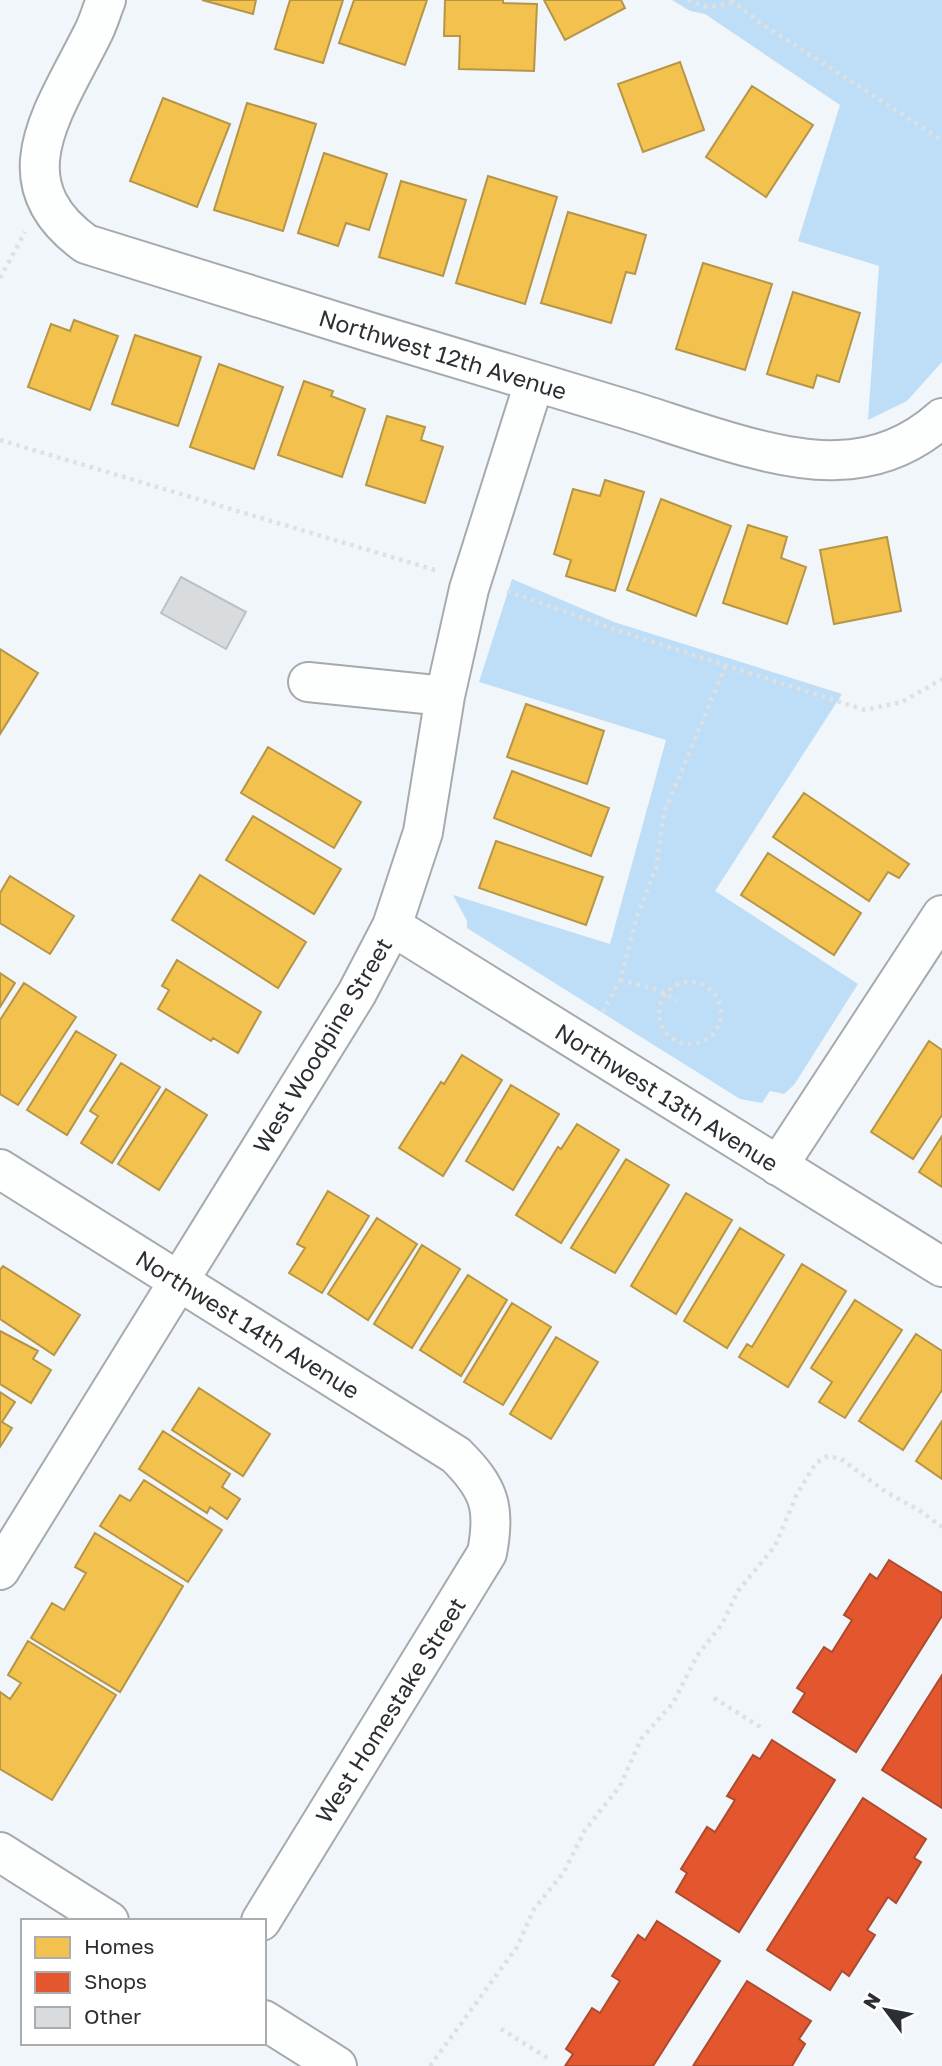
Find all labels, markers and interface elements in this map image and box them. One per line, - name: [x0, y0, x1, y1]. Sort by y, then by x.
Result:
- street label: Northwest 12th Avenue: [316, 303, 570, 405]
- street label: West Woodpine Street: [247, 932, 397, 1158]
- street label: Northwest 13th Avenue: [550, 1017, 784, 1177]
- street label: Northwest 14th Avenue: [131, 1244, 365, 1404]
- street label: West Homestake Street: [309, 1592, 471, 1828]
- legend: [21, 1919, 266, 2045]
- text: Homes: [84, 1933, 154, 1959]
- text: Shops: [84, 1968, 147, 1994]
- north arrow: [851, 1975, 921, 2045]
- text: N: [858, 1989, 885, 2013]
- text: Other: [84, 2003, 141, 2029]

